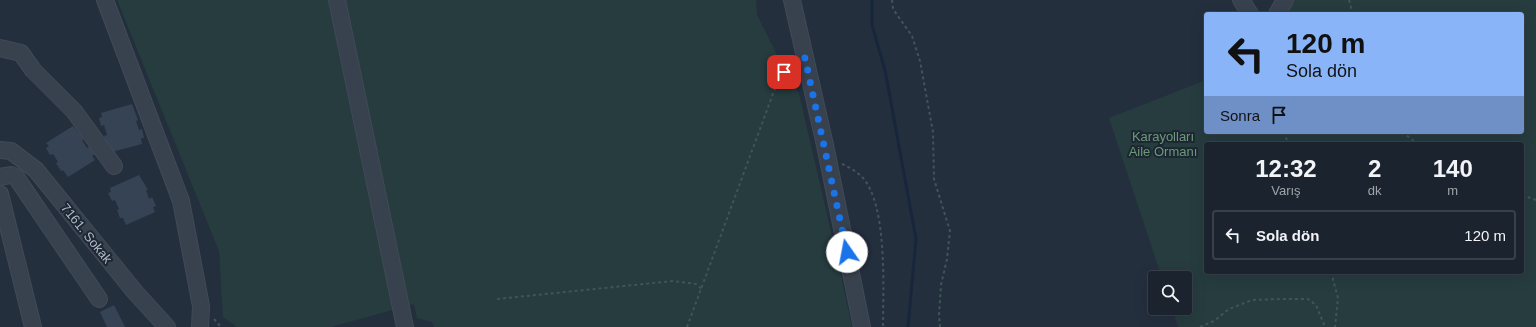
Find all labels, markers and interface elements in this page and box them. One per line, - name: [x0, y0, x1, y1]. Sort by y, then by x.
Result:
- icon: left: [1220, 28, 1272, 80]
- text: 120 m: [1286, 28, 1365, 59]
- pin: [767, 55, 801, 89]
- icon: arrive: [773, 61, 795, 83]
- text: Sola dön: [1286, 61, 1357, 81]
- icon: arrive: [1268, 104, 1290, 126]
- text: Sonra: [1220, 107, 1260, 124]
- park label: Karayolları Aile Ormanı: [1129, 129, 1197, 159]
- text: 12:32: [1255, 155, 1317, 182]
- text: 2: [1368, 155, 1381, 182]
- text: 140: [1433, 155, 1473, 182]
- text: Varış: [1271, 183, 1301, 198]
- text: dk: [1368, 183, 1382, 198]
- text: m: [1447, 183, 1458, 198]
- street label: 7161. Sokak: [58, 201, 115, 267]
- icon: left: [1222, 224, 1244, 246]
- text: Sola dön: [1256, 227, 1319, 244]
- text: 120 m: [1464, 227, 1506, 244]
- position arrow: [826, 231, 868, 273]
- map controls: [1148, 271, 1192, 315]
- button: search: [1148, 271, 1192, 315]

